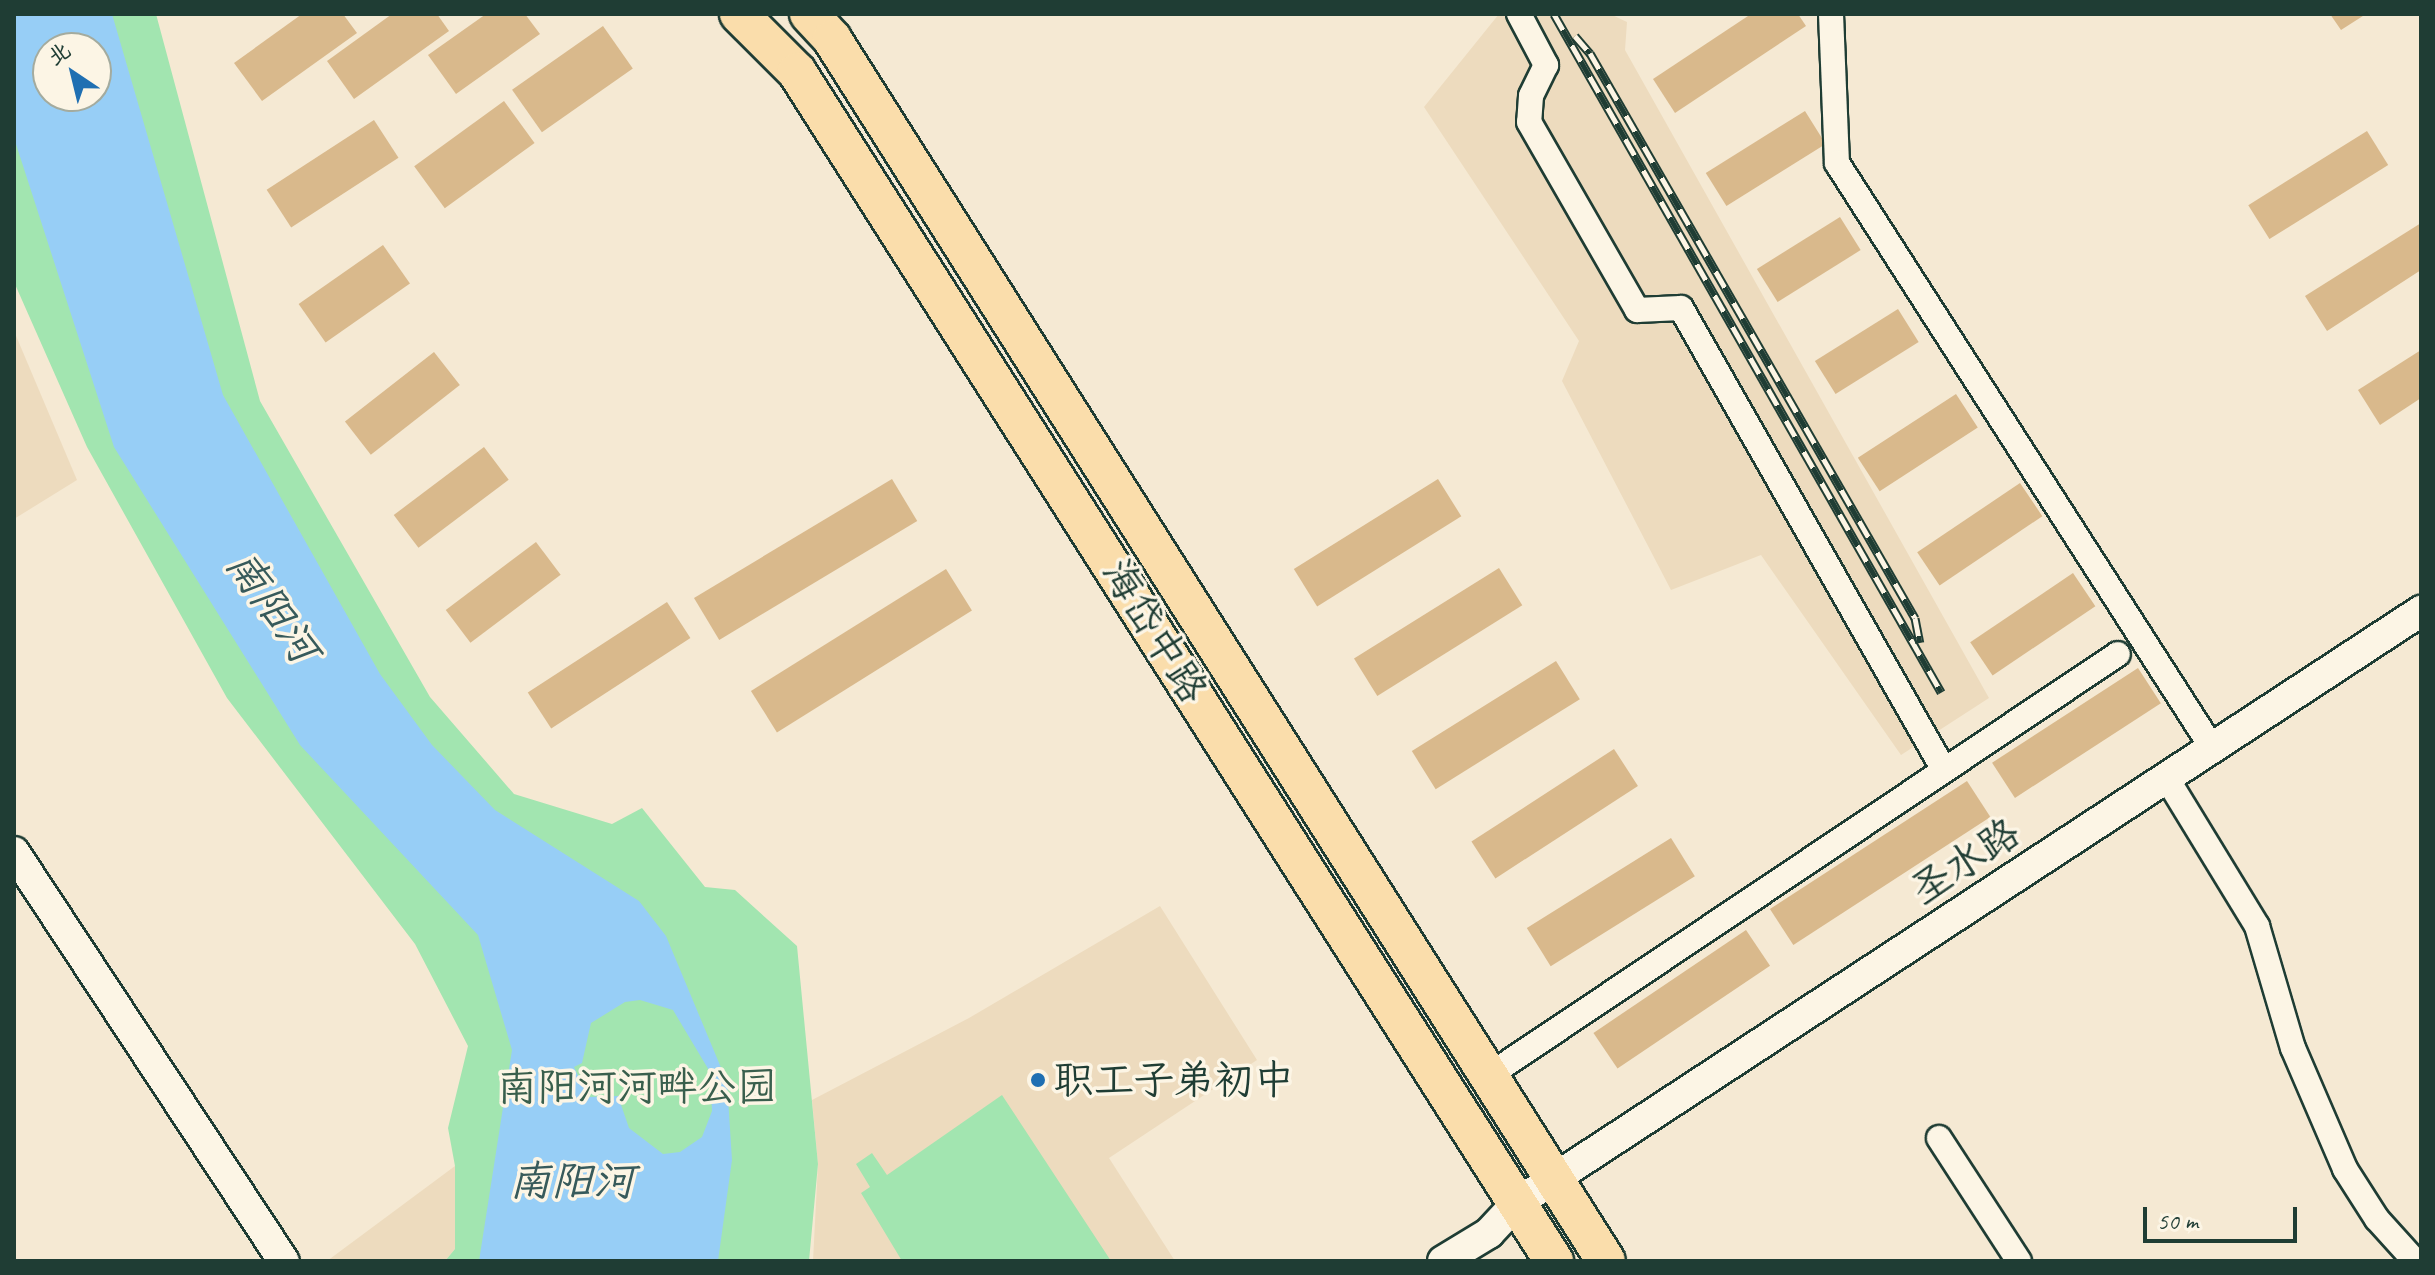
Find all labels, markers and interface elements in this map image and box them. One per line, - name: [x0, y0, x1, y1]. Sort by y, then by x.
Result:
- north arrow: [32, 32, 112, 112]
- text: 北: [42, 36, 76, 72]
- water label: 南阳河: [215, 541, 329, 673]
- street label: 海岱中路: [1092, 550, 1218, 712]
- street label: 圣水路: [1902, 808, 2028, 914]
- place label: 职工子弟初中: [1054, 1056, 1294, 1104]
- park label: 南阳河河畔公园: [497, 1063, 777, 1111]
- marker: 职工子弟初中: [1029, 1071, 1047, 1089]
- water label: 南阳河: [509, 1157, 635, 1207]
- scale bar: [2147, 1191, 2301, 1241]
- text: 50 m: [2157, 1206, 2198, 1236]

